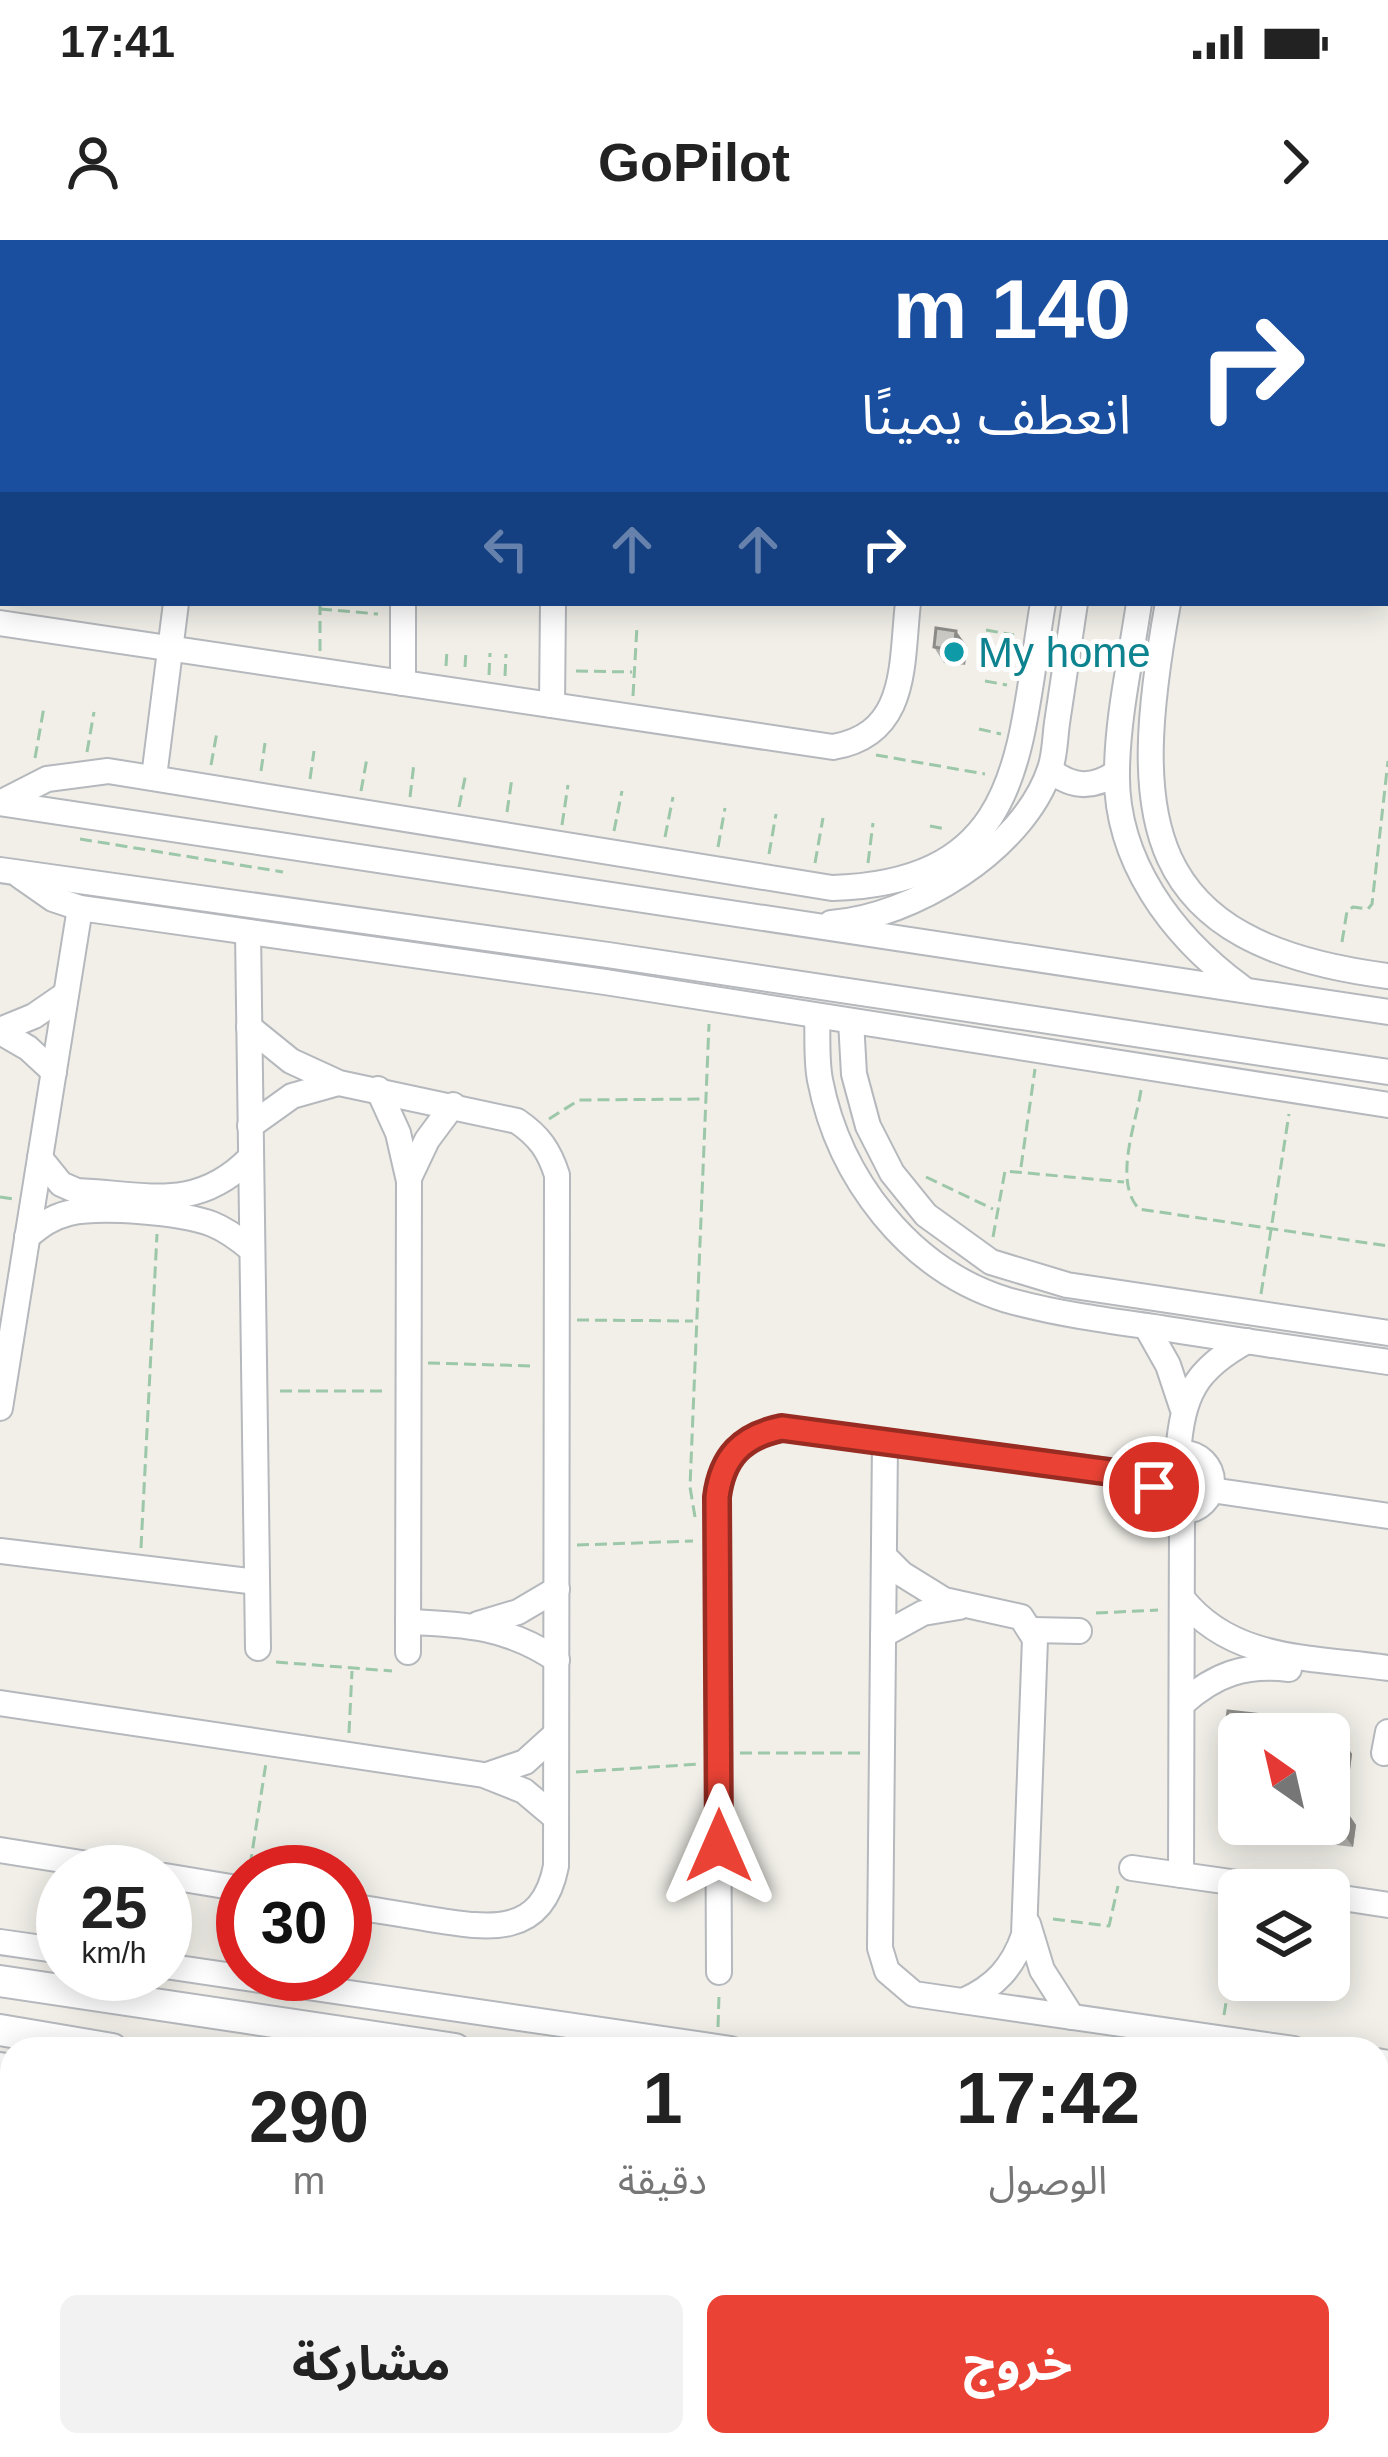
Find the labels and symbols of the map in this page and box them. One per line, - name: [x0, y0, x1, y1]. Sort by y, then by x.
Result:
- place label: My home: [978, 629, 1151, 676]
- marker: My home: [941, 639, 967, 665]
- pin: [1103, 1436, 1205, 1538]
- north arrow: [1218, 1713, 1350, 1845]
- position arrow: [656, 1783, 782, 1909]
- speed limit sign: 30: [216, 1845, 372, 2001]

